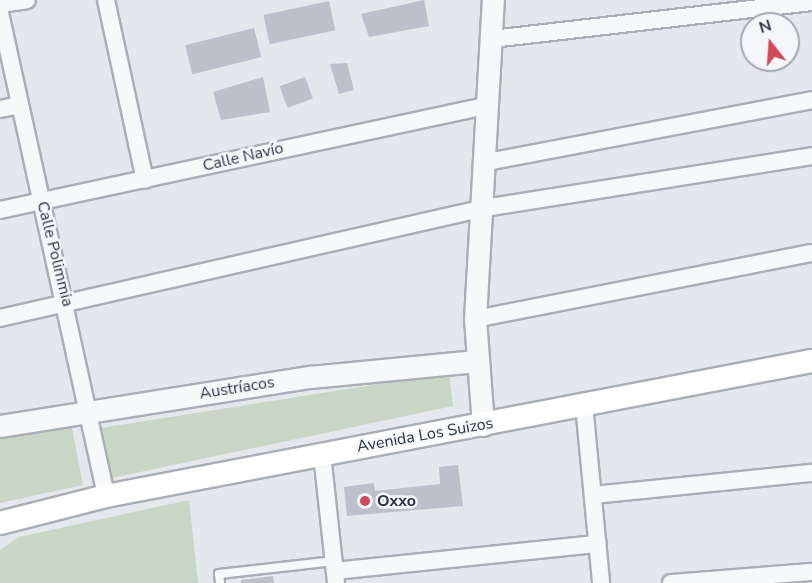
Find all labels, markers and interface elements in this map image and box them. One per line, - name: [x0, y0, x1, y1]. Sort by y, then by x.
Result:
- north arrow: [740, 12, 800, 72]
- text: N: [756, 14, 774, 39]
- street label: Calle Navío: [201, 138, 285, 176]
- street label: Calle Polimmia: [33, 199, 77, 309]
- street label: Austríacos: [198, 373, 276, 403]
- street label: Avenida Los Suizos: [355, 414, 495, 456]
- place label: Oxxo: [377, 491, 416, 511]
- marker: Oxxo: [358, 494, 372, 508]

